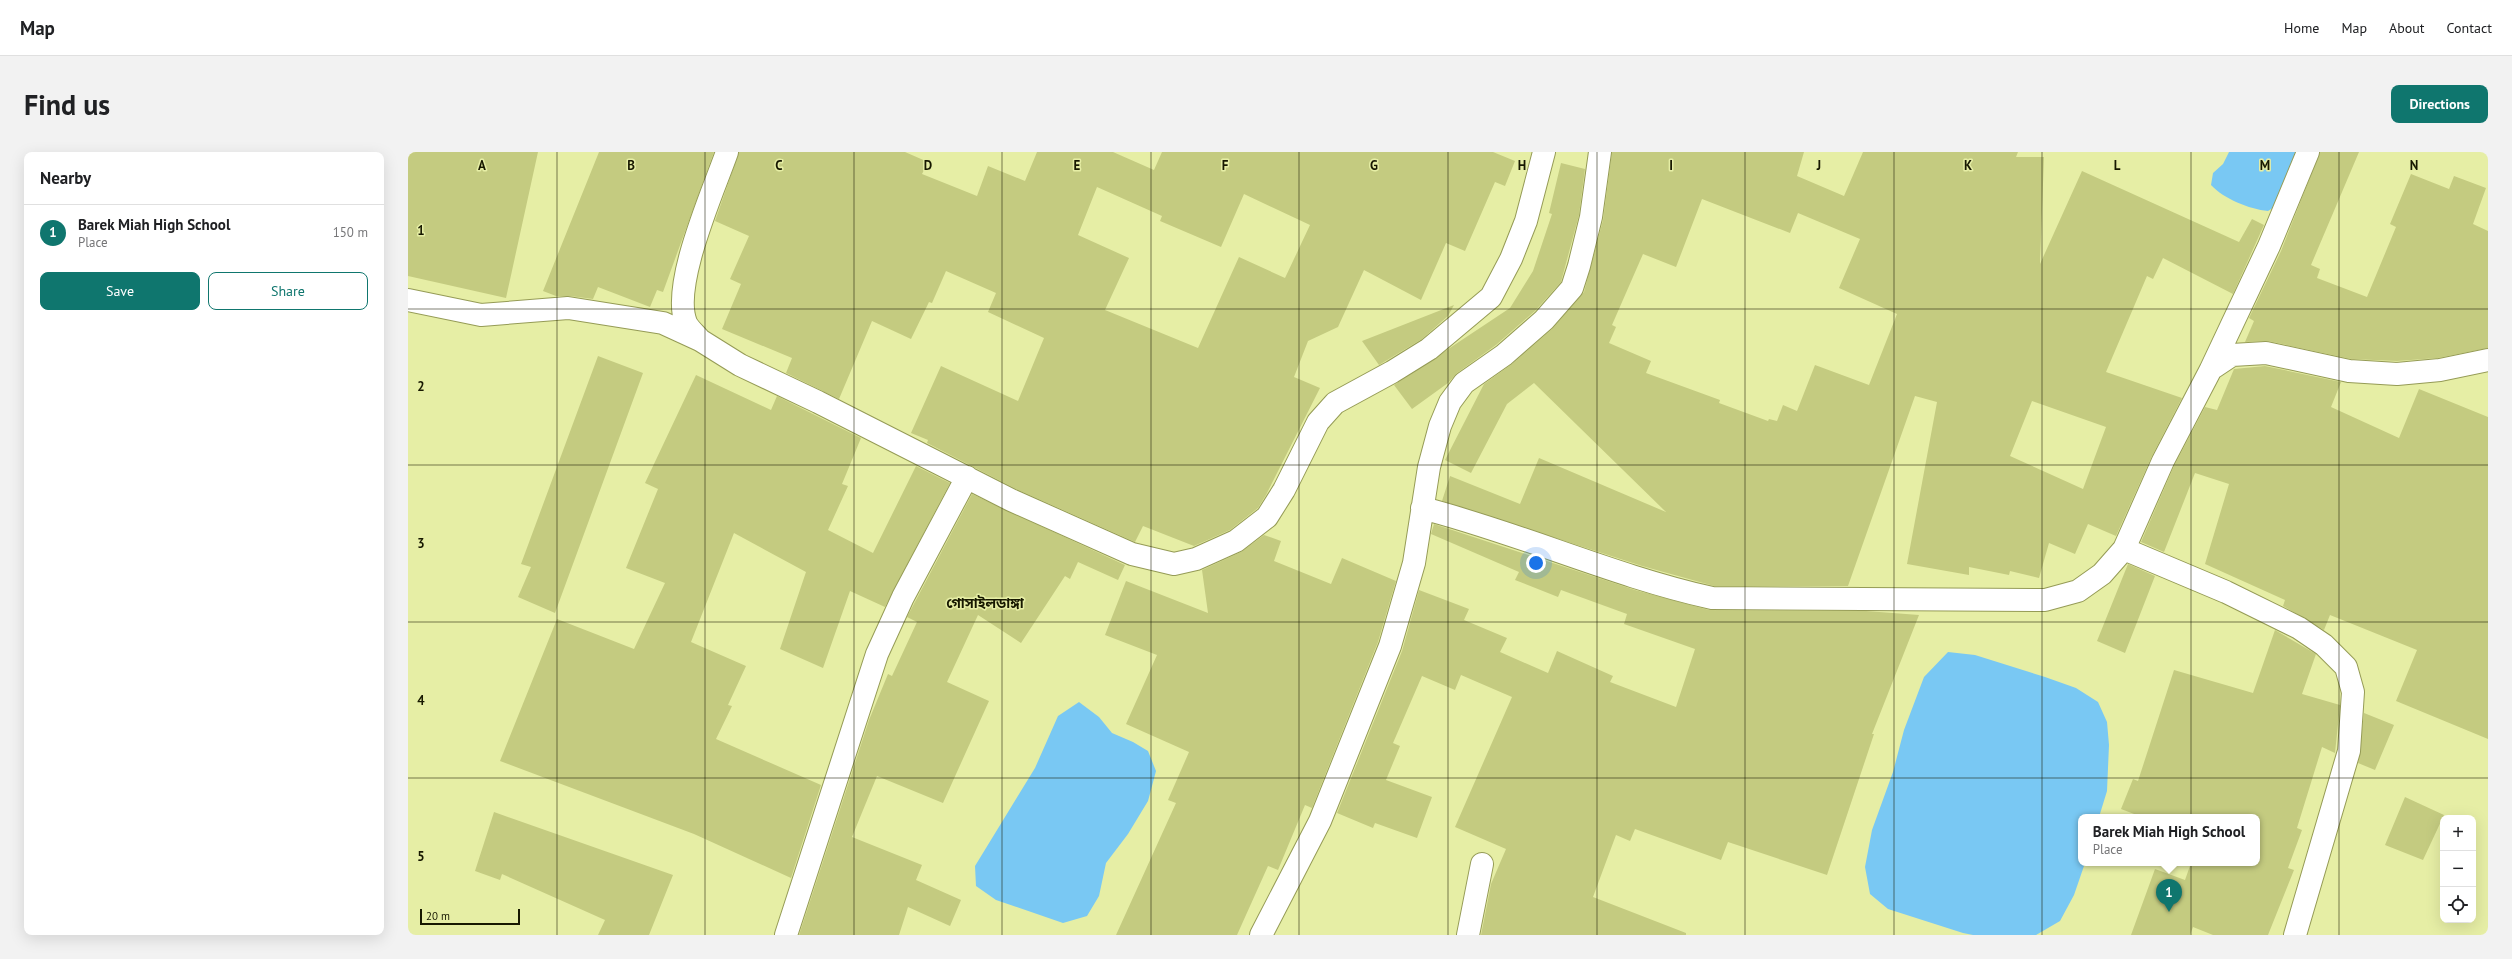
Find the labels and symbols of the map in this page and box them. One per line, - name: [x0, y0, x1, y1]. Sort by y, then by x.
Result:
- text: A: [478, 157, 486, 174]
- text: B: [627, 157, 635, 174]
- text: C: [775, 157, 783, 174]
- text: D: [924, 157, 932, 174]
- text: E: [1074, 157, 1081, 174]
- text: F: [1222, 157, 1229, 174]
- text: G: [1370, 157, 1378, 174]
- text: H: [1518, 157, 1526, 174]
- text: I: [1669, 157, 1673, 174]
- text: J: [1816, 157, 1821, 174]
- text: K: [1964, 157, 1972, 174]
- text: L: [2114, 157, 2121, 174]
- text: M: [2260, 157, 2270, 174]
- text: N: [2410, 157, 2418, 174]
- text: 1: [417, 222, 425, 239]
- text: 2: [417, 378, 425, 395]
- text: 3: [417, 535, 425, 552]
- your location: [1526, 553, 1546, 573]
- district label: গোসাইলডাঙ্গা: [946, 594, 1025, 612]
- text: 4: [417, 692, 425, 709]
- text: 5: [417, 848, 425, 865]
- pin: 1: [2156, 879, 2182, 912]
- scale bar: [420, 907, 520, 926]

